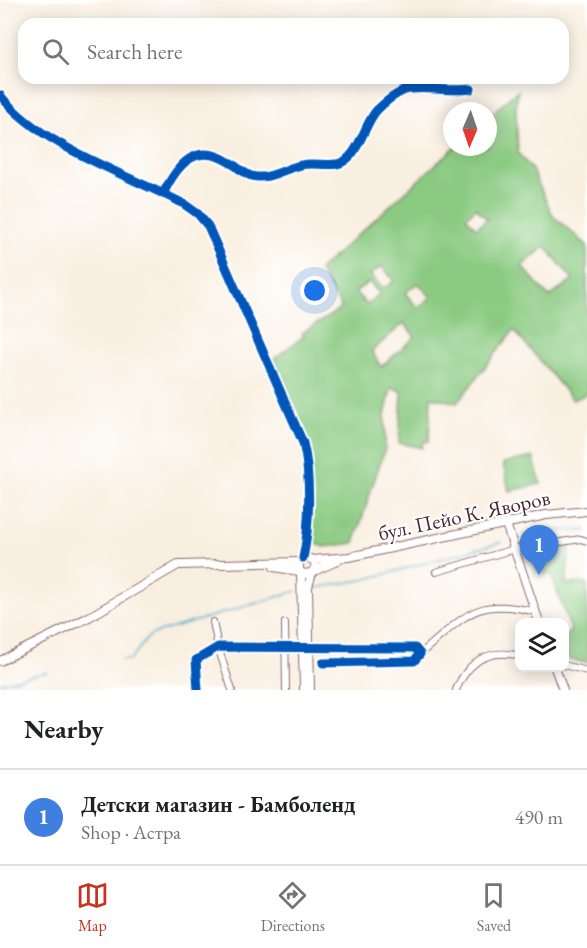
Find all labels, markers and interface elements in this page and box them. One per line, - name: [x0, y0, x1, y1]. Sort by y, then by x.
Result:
- search box: [18, 18, 569, 84]
- icon: search: [39, 35, 72, 68]
- text: Search here: [87, 37, 182, 66]
- north arrow: [443, 102, 497, 156]
- your location: [300, 276, 329, 305]
- street label: бул. Пейо К. Яворов: [376, 484, 552, 546]
- pin: 1: [520, 526, 558, 575]
- map controls: [515, 618, 569, 672]
- button: layers: [515, 618, 569, 672]
- text: Nearby: [24, 712, 104, 746]
- text: Детски магазин - Бамболенд: [81, 790, 356, 819]
- text: 1: [38, 804, 49, 830]
- text: 490 m: [515, 804, 563, 830]
- text: Shop · Астра: [81, 819, 181, 845]
- tab: Map: [76, 879, 109, 936]
- tab: Directions: [261, 879, 325, 936]
- tab: Saved: [477, 879, 511, 936]

